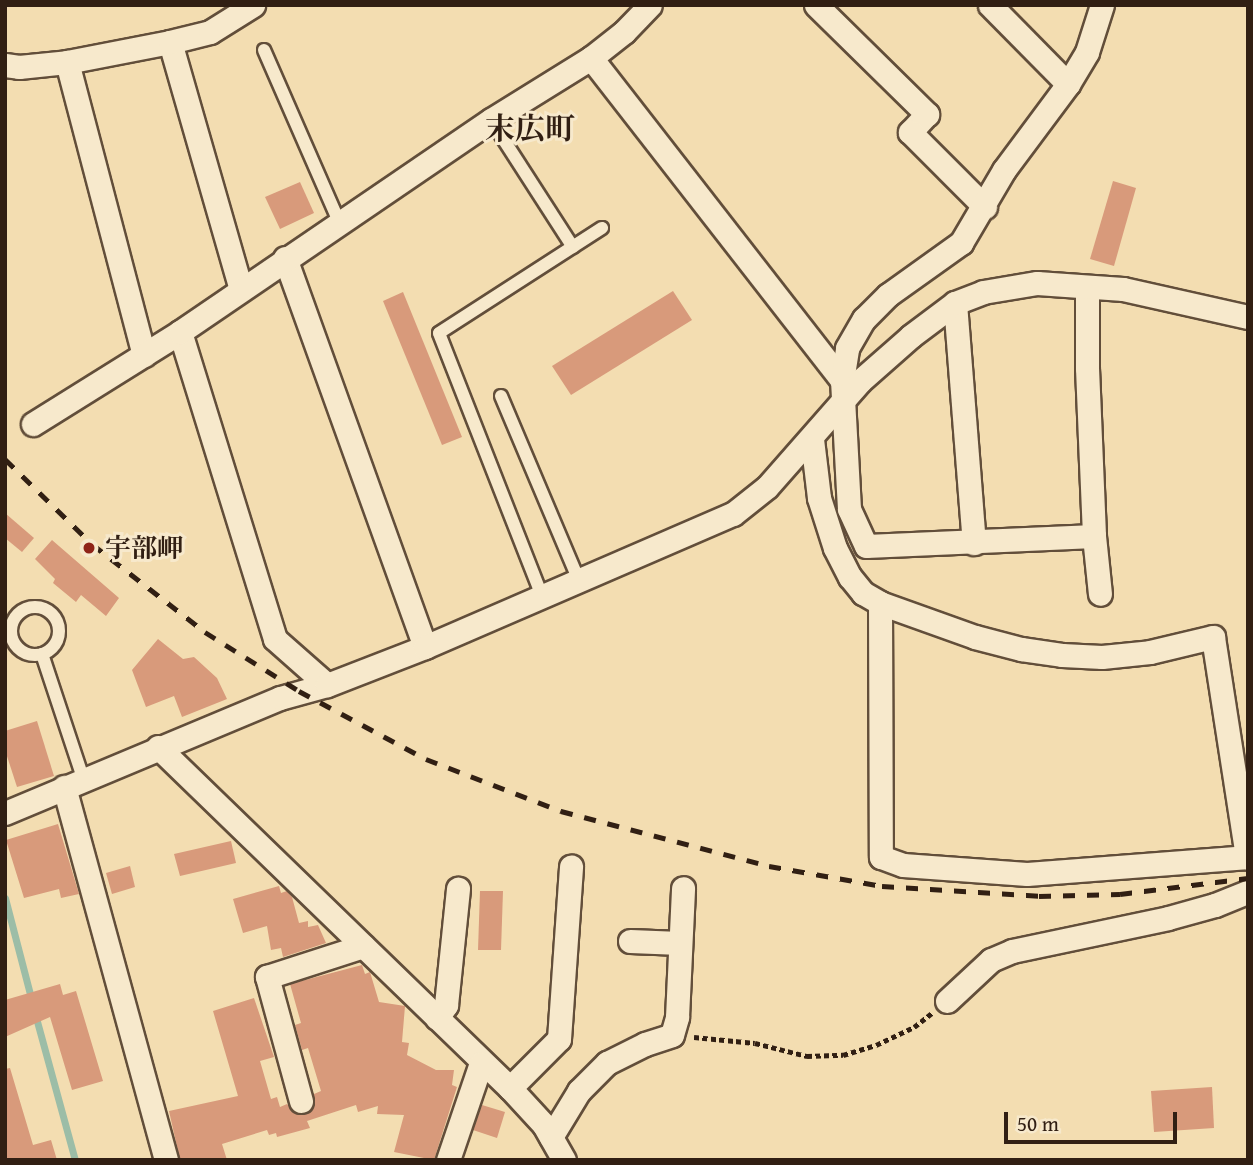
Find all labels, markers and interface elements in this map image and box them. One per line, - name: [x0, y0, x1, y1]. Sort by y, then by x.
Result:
- district label: 末広町: [485, 110, 575, 146]
- place label: 宇部岬: [105, 532, 183, 564]
- marker: 宇部岬: [79, 538, 99, 558]
- scale bar: [1008, 1098, 1181, 1142]
- text: 50 m: [1017, 1108, 1059, 1139]

